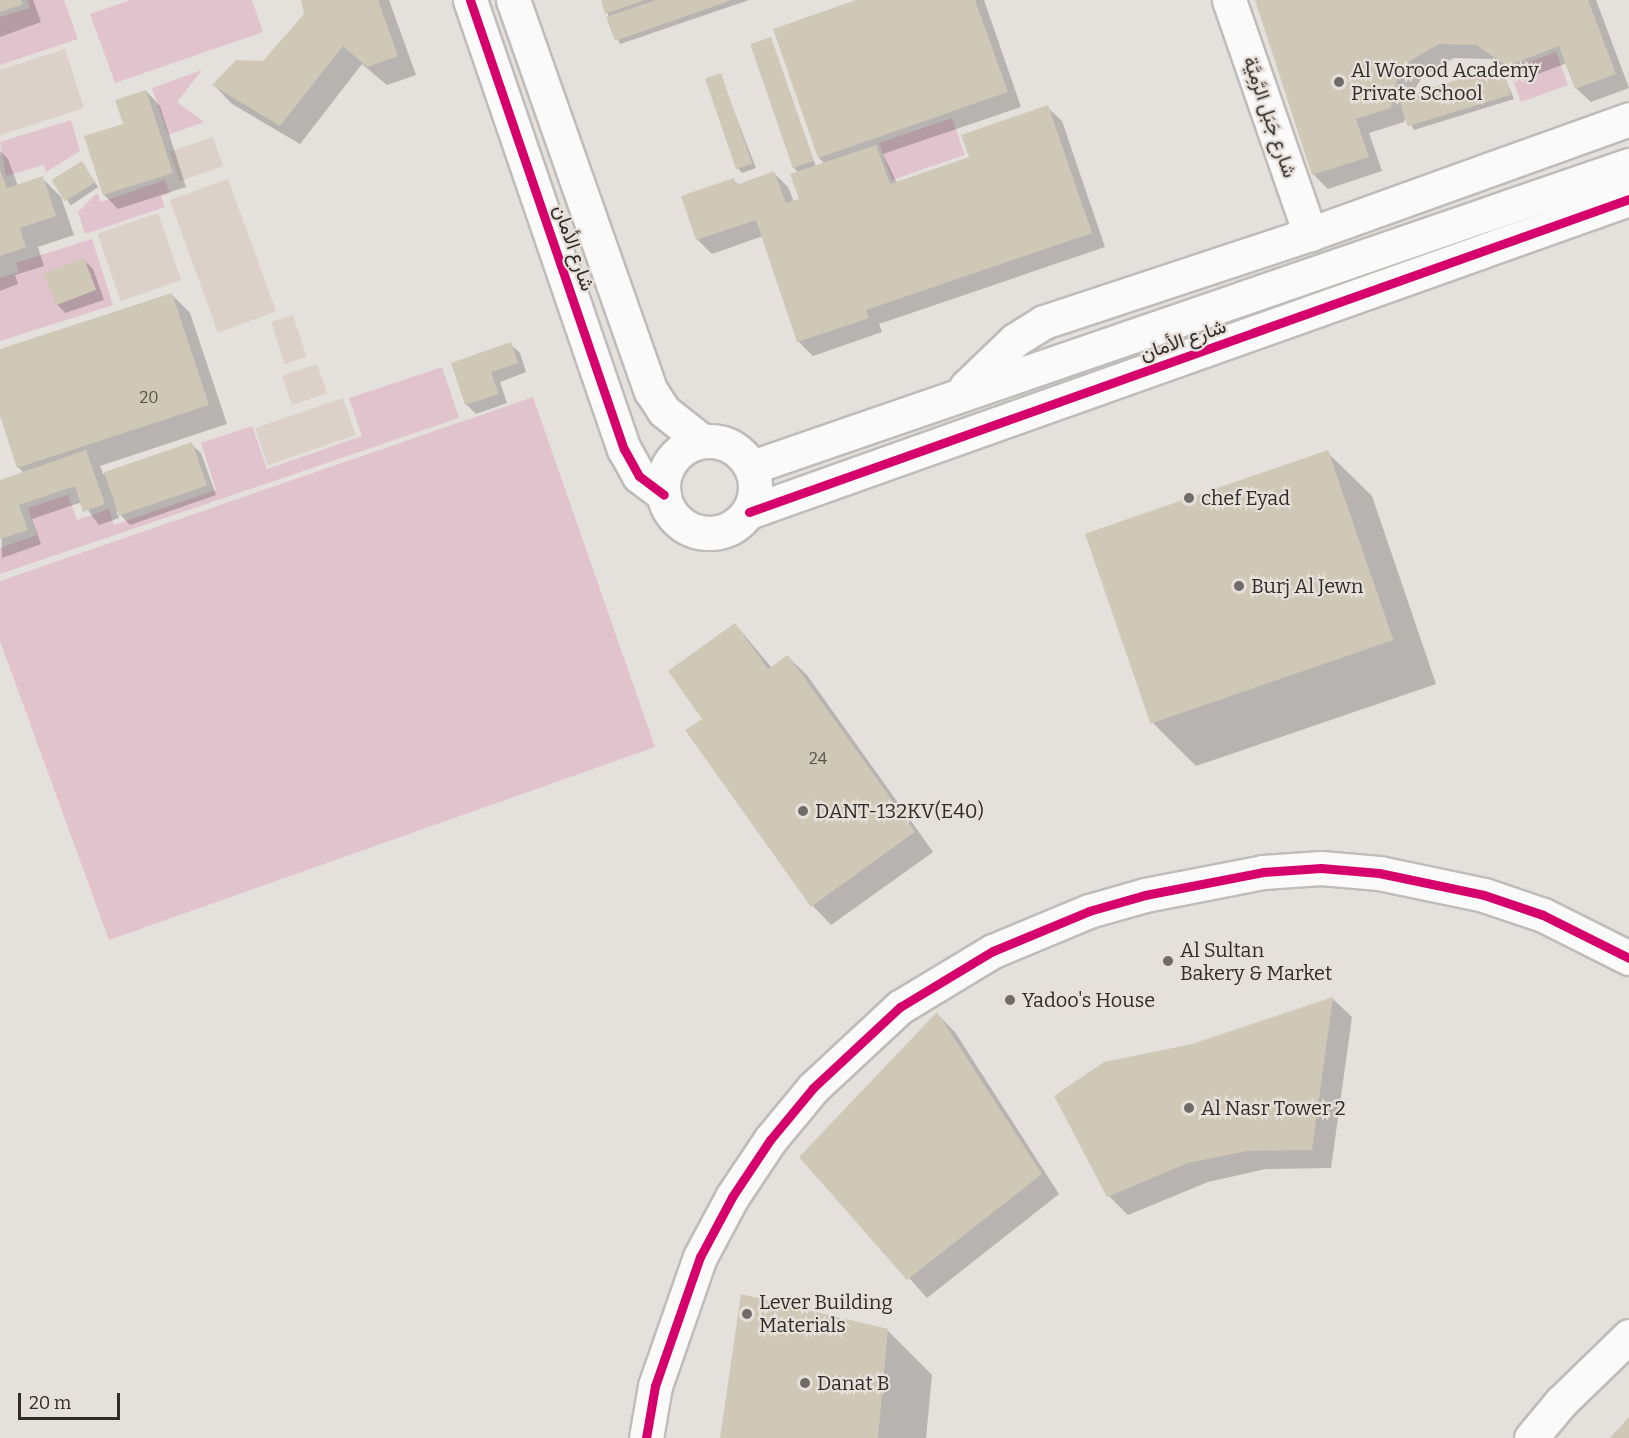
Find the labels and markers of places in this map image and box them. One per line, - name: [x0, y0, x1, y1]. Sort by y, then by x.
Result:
- place label: Al Worood Academy Private School: [1351, 58, 1539, 105]
- marker: Al Worood Academy Private School: [1332, 75, 1346, 89]
- place label: chef Eyad: [1201, 486, 1290, 510]
- marker: chef Eyad: [1182, 491, 1196, 505]
- place label: Burj Al Jewn: [1251, 574, 1363, 598]
- marker: Burj Al Jewn: [1232, 579, 1246, 593]
- place label: DANT-132KV(E40): [815, 799, 984, 823]
- marker: DANT-132KV(E40): [796, 804, 810, 818]
- place label: Al Sultan Bakery & Market: [1180, 938, 1332, 985]
- marker: Al Sultan Bakery & Market: [1161, 954, 1175, 968]
- place label: Yadoo's House: [1022, 988, 1155, 1012]
- marker: Yadoo's House: [1003, 993, 1017, 1007]
- place label: Al Nasr Tower 2: [1201, 1096, 1346, 1120]
- marker: Al Nasr Tower 2: [1182, 1101, 1196, 1115]
- place label: Lever Building Materials: [759, 1290, 893, 1337]
- marker: Lever Building Materials: [740, 1307, 754, 1321]
- place label: Danat B: [817, 1371, 890, 1395]
- marker: Danat B: [798, 1376, 812, 1390]

